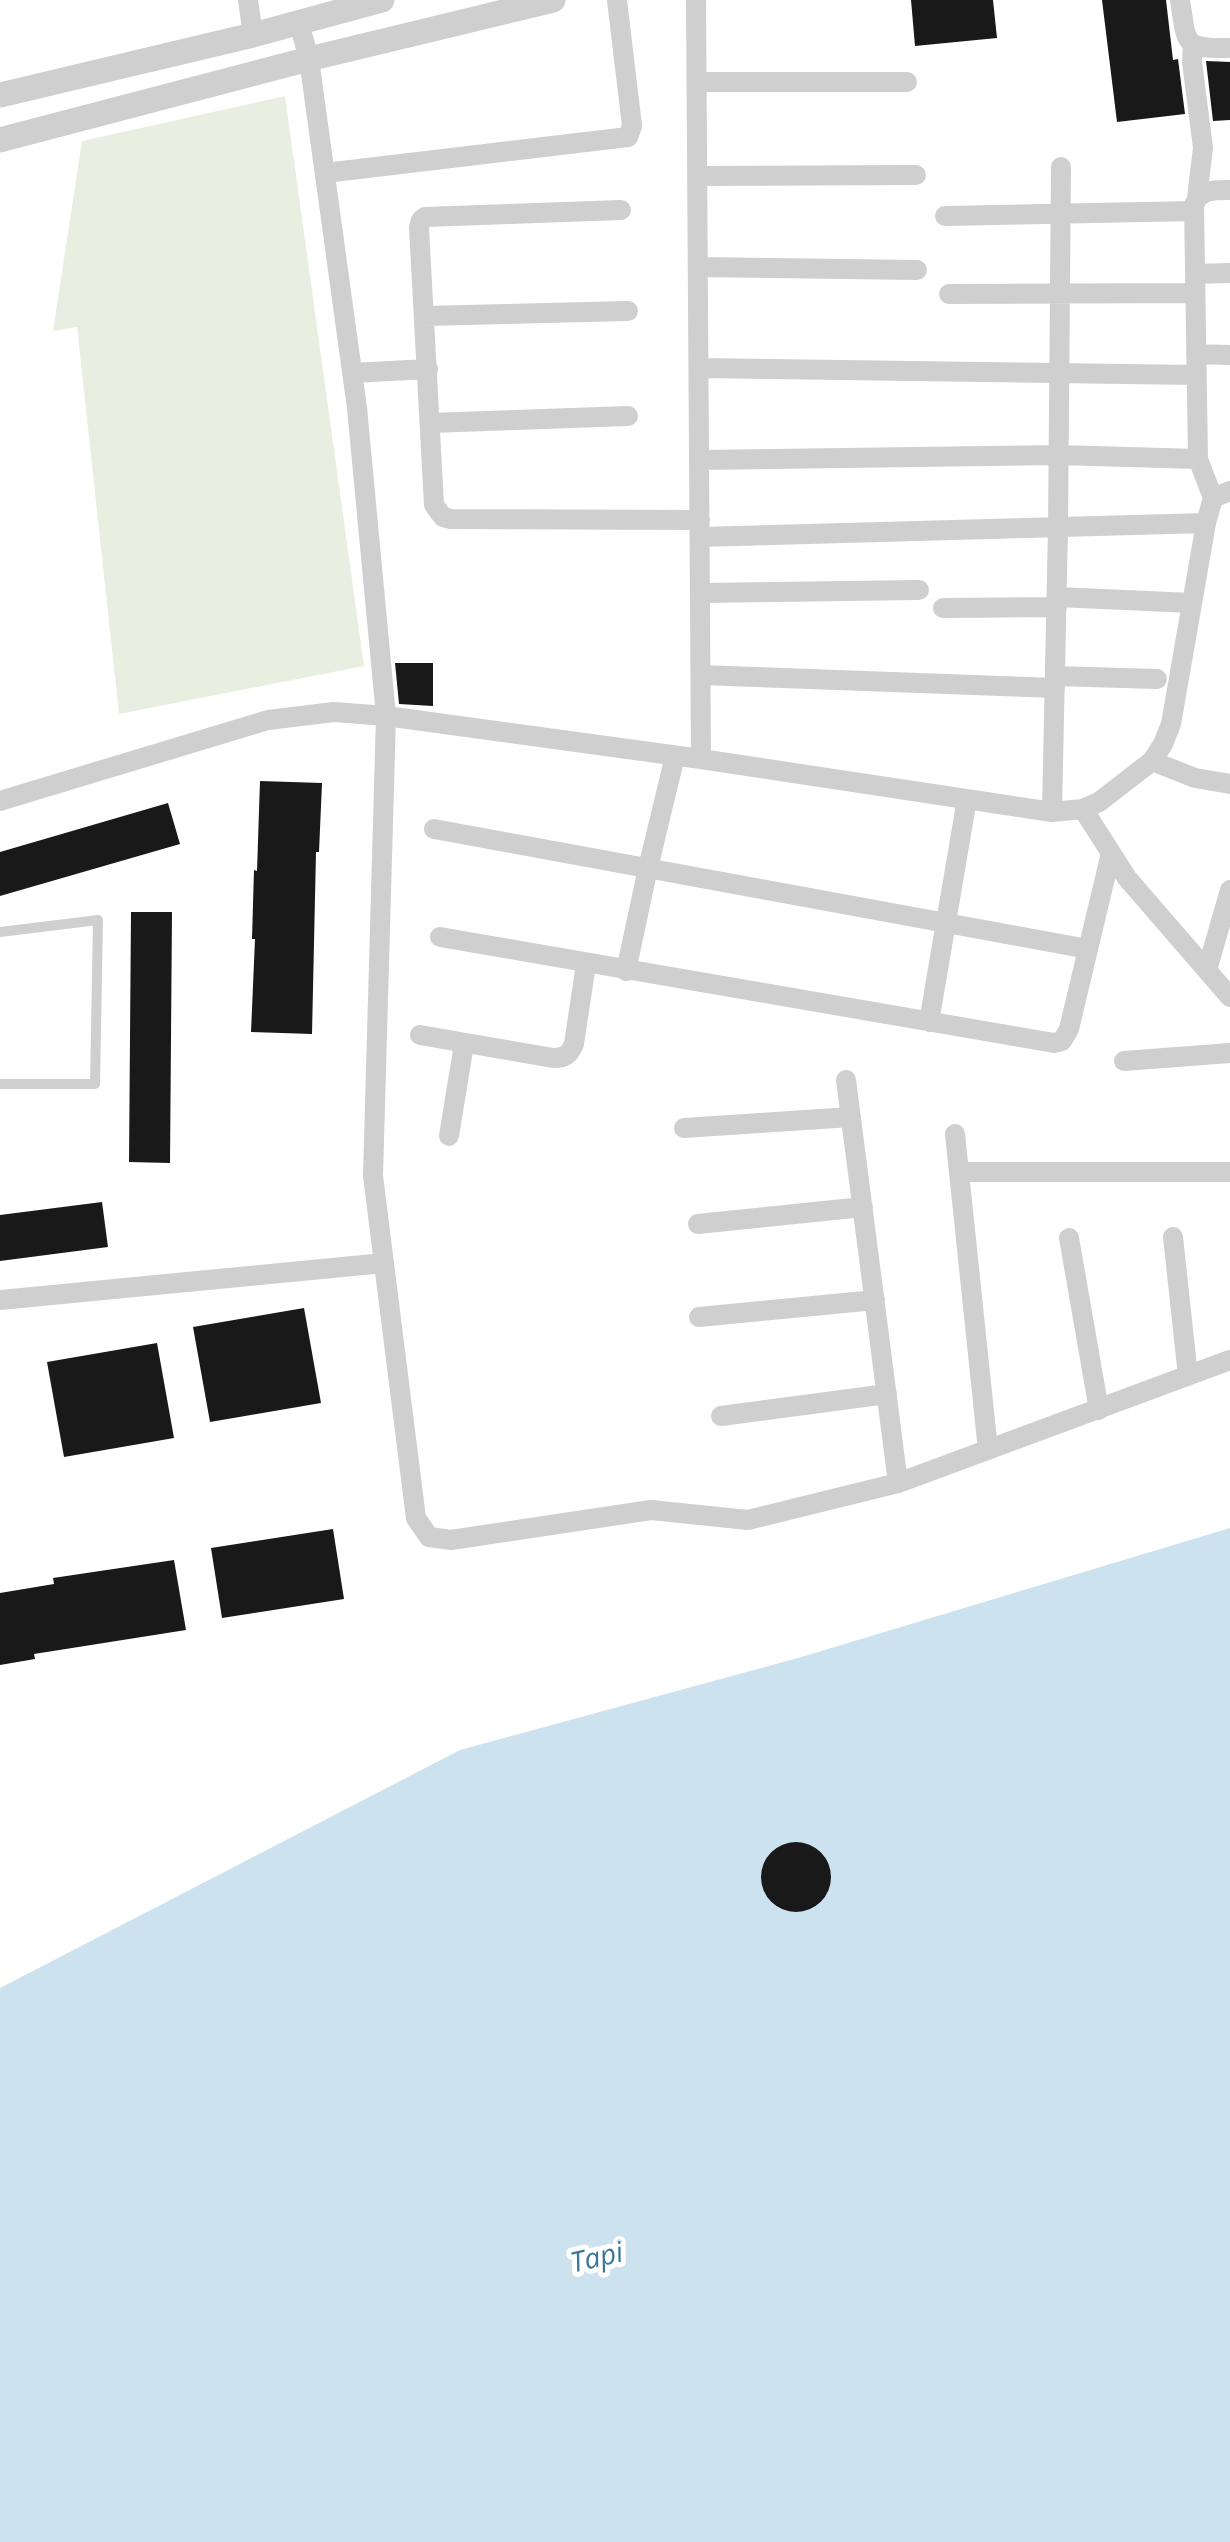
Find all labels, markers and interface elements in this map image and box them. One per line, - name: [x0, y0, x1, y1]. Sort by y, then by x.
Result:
- water label: Tapi: [567, 2237, 627, 2281]

